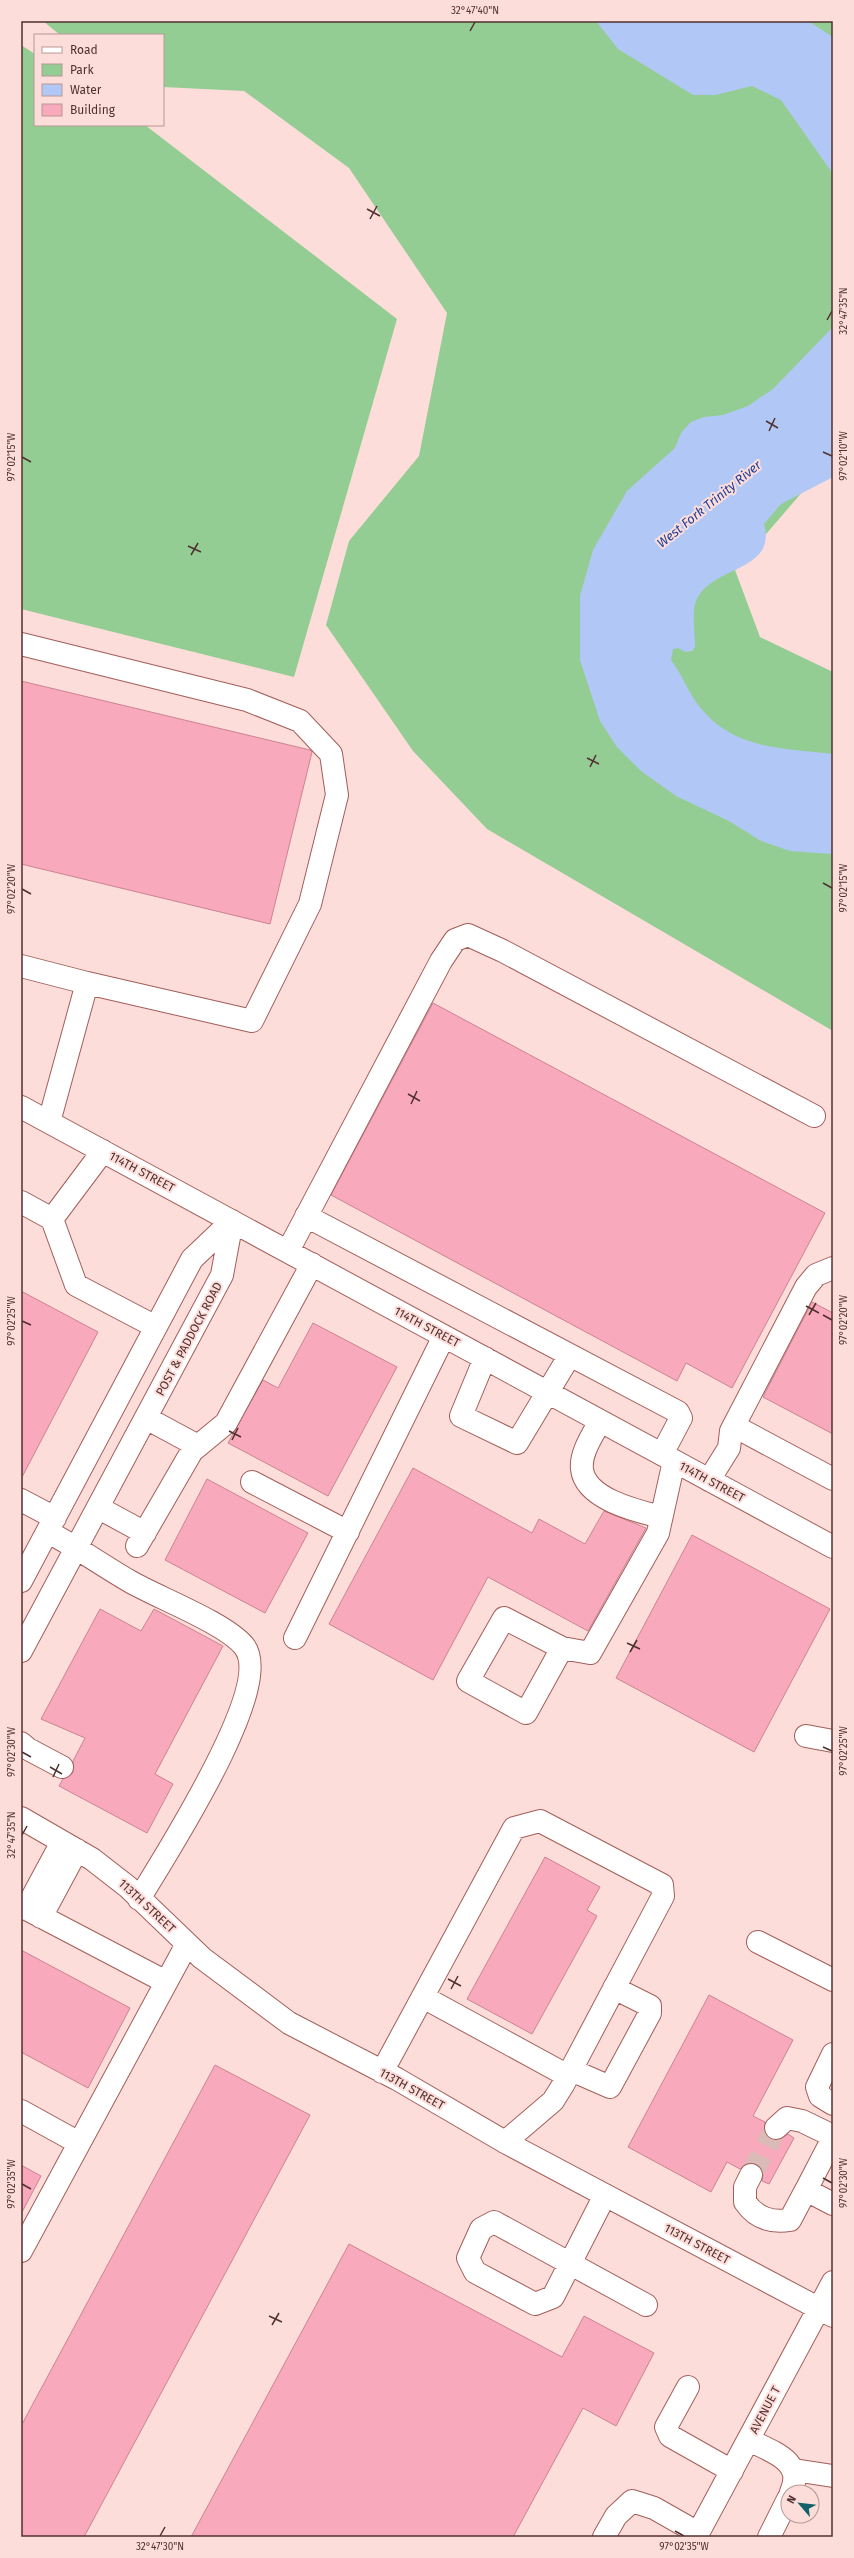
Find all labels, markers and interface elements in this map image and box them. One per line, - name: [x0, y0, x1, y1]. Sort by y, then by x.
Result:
- text: 32°47'40"N: [451, 5, 499, 17]
- legend: [34, 34, 164, 126]
- text: Road: [70, 43, 98, 57]
- text: Park: [70, 63, 94, 77]
- text: Water: [70, 83, 102, 97]
- text: Building: [70, 103, 116, 117]
- text: 32°47'35"N: [838, 287, 850, 335]
- text: 97°02'10"W: [838, 430, 850, 481]
- text: 97°02'15"W: [6, 432, 18, 481]
- water label: West Fork Trinity River: [654, 457, 765, 551]
- text: 97°02'20"W: [6, 863, 18, 914]
- text: 97°02'15"W: [838, 863, 850, 912]
- street label: 114TH STREET: [107, 1149, 178, 1196]
- street label: POST & PADDOCK ROAD: [153, 1280, 225, 1398]
- text: 97°02'20"W: [838, 1294, 850, 1345]
- text: 97°02'25"W: [6, 1296, 18, 1346]
- street label: 114TH STREET: [392, 1304, 463, 1351]
- street label: 114TH STREET: [677, 1459, 748, 1506]
- text: 97°02'30"W: [6, 1726, 18, 1777]
- text: 97°02'25"W: [838, 1726, 850, 1776]
- text: 32°47'35"N: [6, 1811, 18, 1859]
- street label: 113TH STREET: [116, 1876, 179, 1936]
- street label: 113TH STREET: [377, 2065, 448, 2113]
- text: 97°02'30"W: [838, 2157, 850, 2208]
- text: 97°02'35"W: [6, 2159, 18, 2209]
- street label: 113TH STREET: [662, 2221, 733, 2268]
- street label: AVENUE T: [747, 2383, 784, 2436]
- north arrow: [780, 2484, 820, 2524]
- text: N: [784, 2493, 799, 2506]
- text: 32°47'30"N: [136, 2541, 184, 2553]
- text: 97°02'35"W: [659, 2541, 709, 2553]

